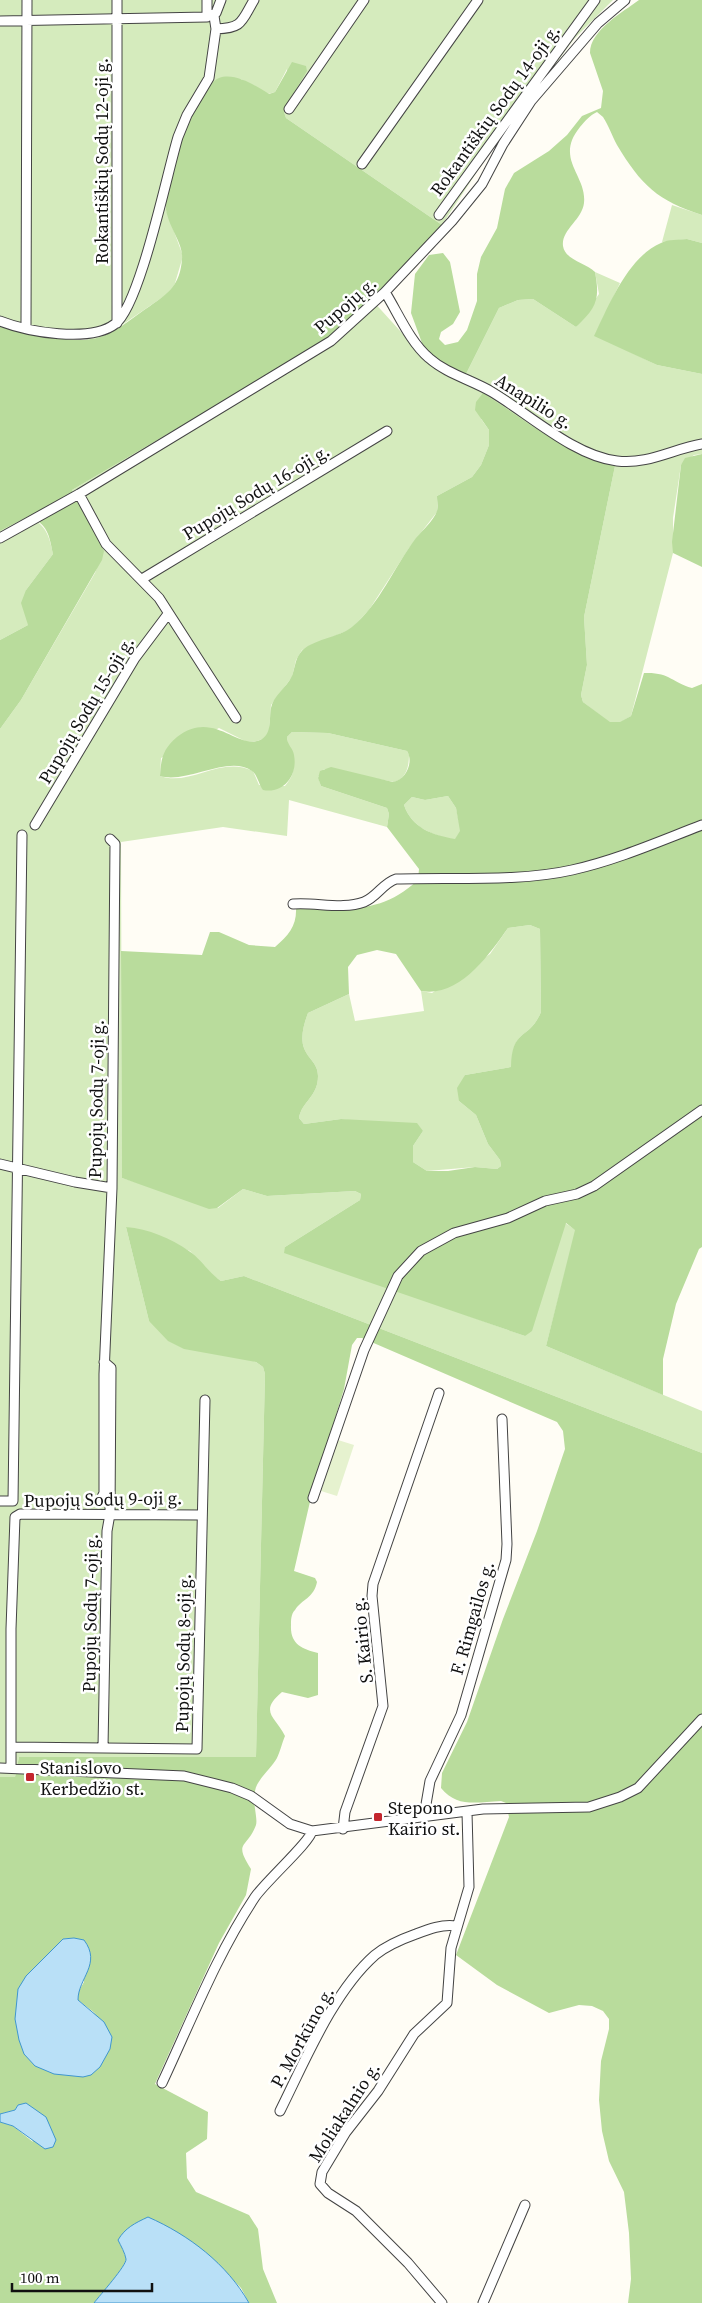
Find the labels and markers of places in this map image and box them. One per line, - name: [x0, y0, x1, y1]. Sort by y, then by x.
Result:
- place label: Stanislovo Kerbedžio st.: [40, 1755, 145, 1801]
- marker: Stanislovo Kerbedžio st.: [24, 1771, 36, 1783]
- place label: Stepono Kairio st.: [388, 1795, 460, 1841]
- marker: Stepono Kairio st.: [372, 1811, 384, 1823]

